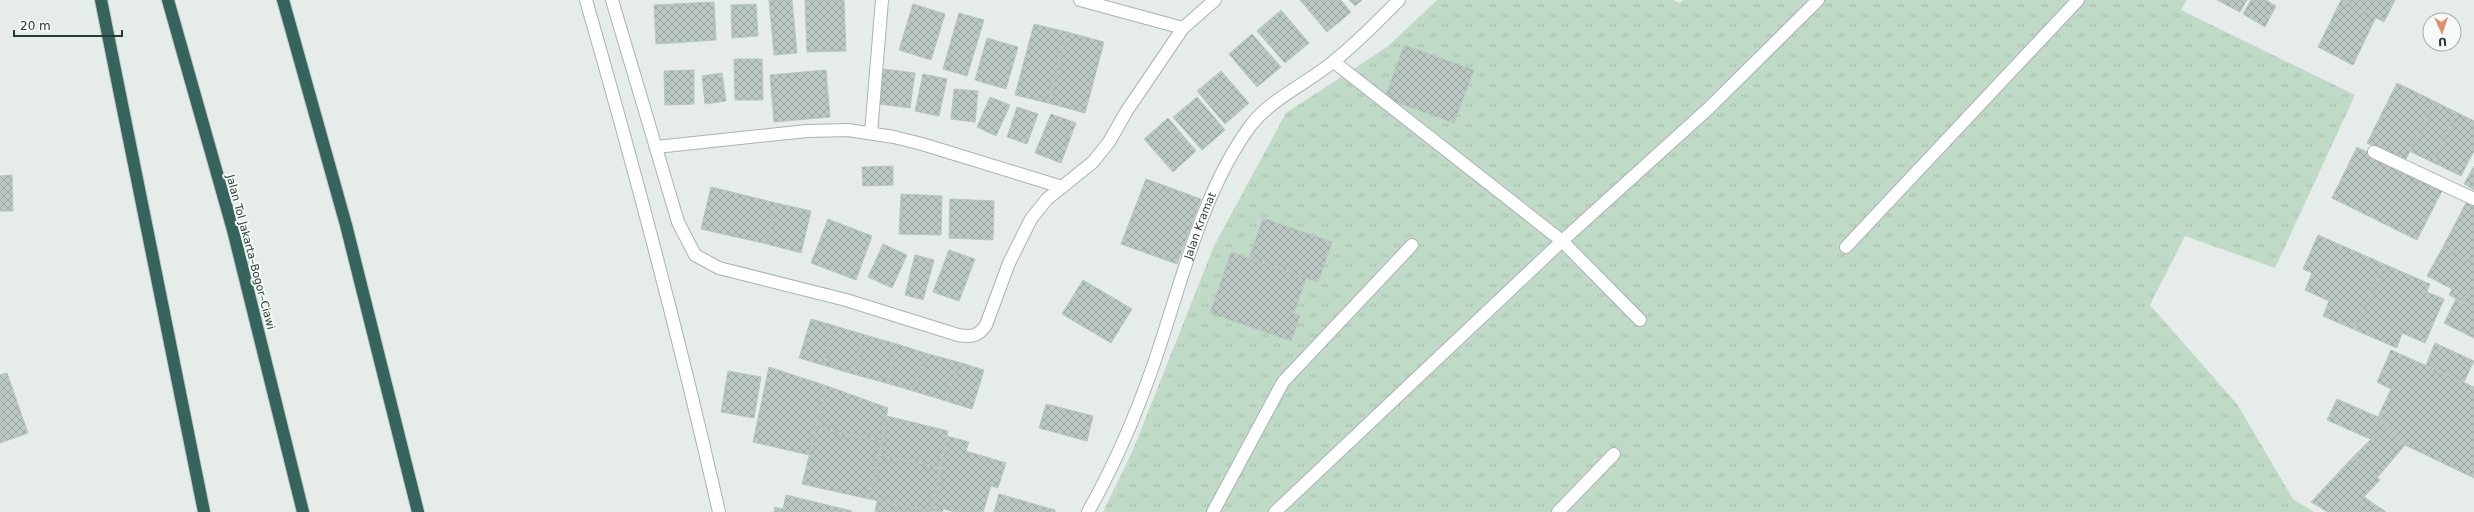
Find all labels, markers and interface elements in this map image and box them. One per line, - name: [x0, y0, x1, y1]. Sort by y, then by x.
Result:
- scale bar: [14, 12, 122, 38]
- north arrow: [2422, 12, 2462, 52]
- text: 20 m: [20, 19, 51, 33]
- text: U: [2438, 35, 2447, 48]
- street label: Jalan Tol Jakarta–Bogor–Ciawi: [223, 172, 277, 331]
- street label: Jalan Kramat: [1182, 190, 1219, 262]

